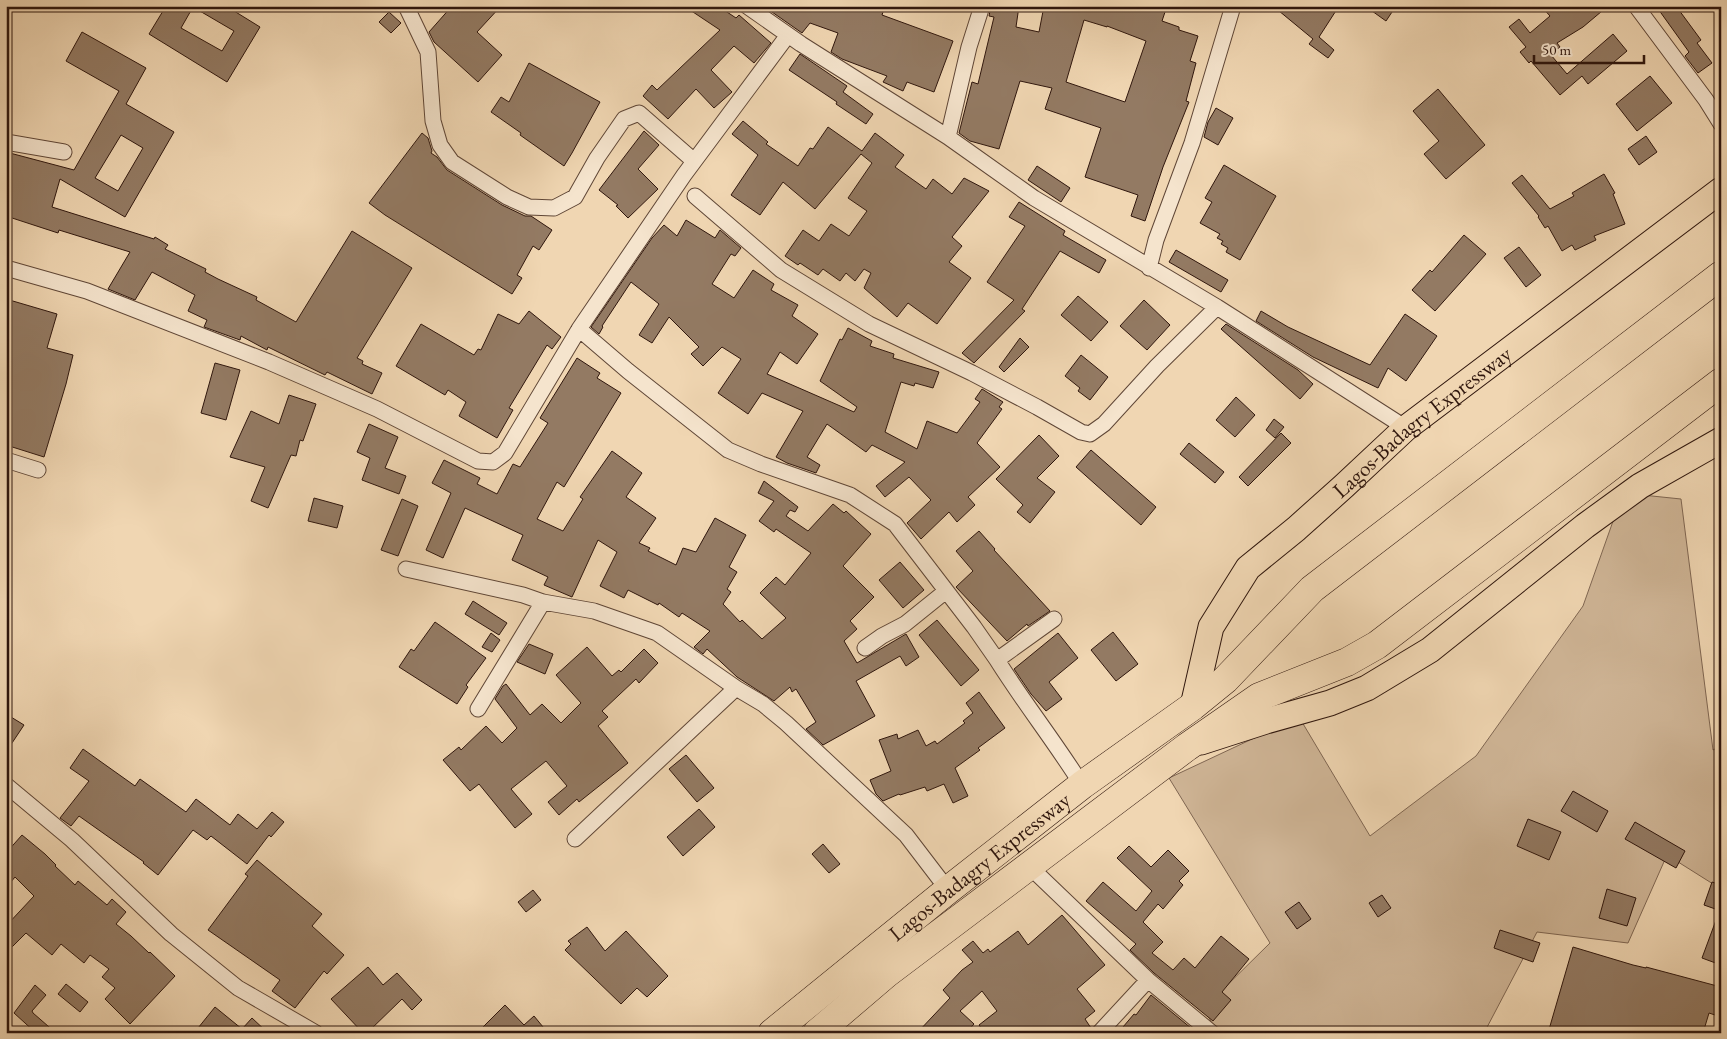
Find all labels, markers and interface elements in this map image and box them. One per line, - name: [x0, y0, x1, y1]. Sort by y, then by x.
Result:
- scale bar: [1534, 32, 1644, 64]
- text: 50 m: [1542, 40, 1571, 59]
- street label: Lagos-Badagry Expressway: [1326, 339, 1517, 504]
- street label: Lagos-Badagry Expressway: [882, 785, 1076, 947]

